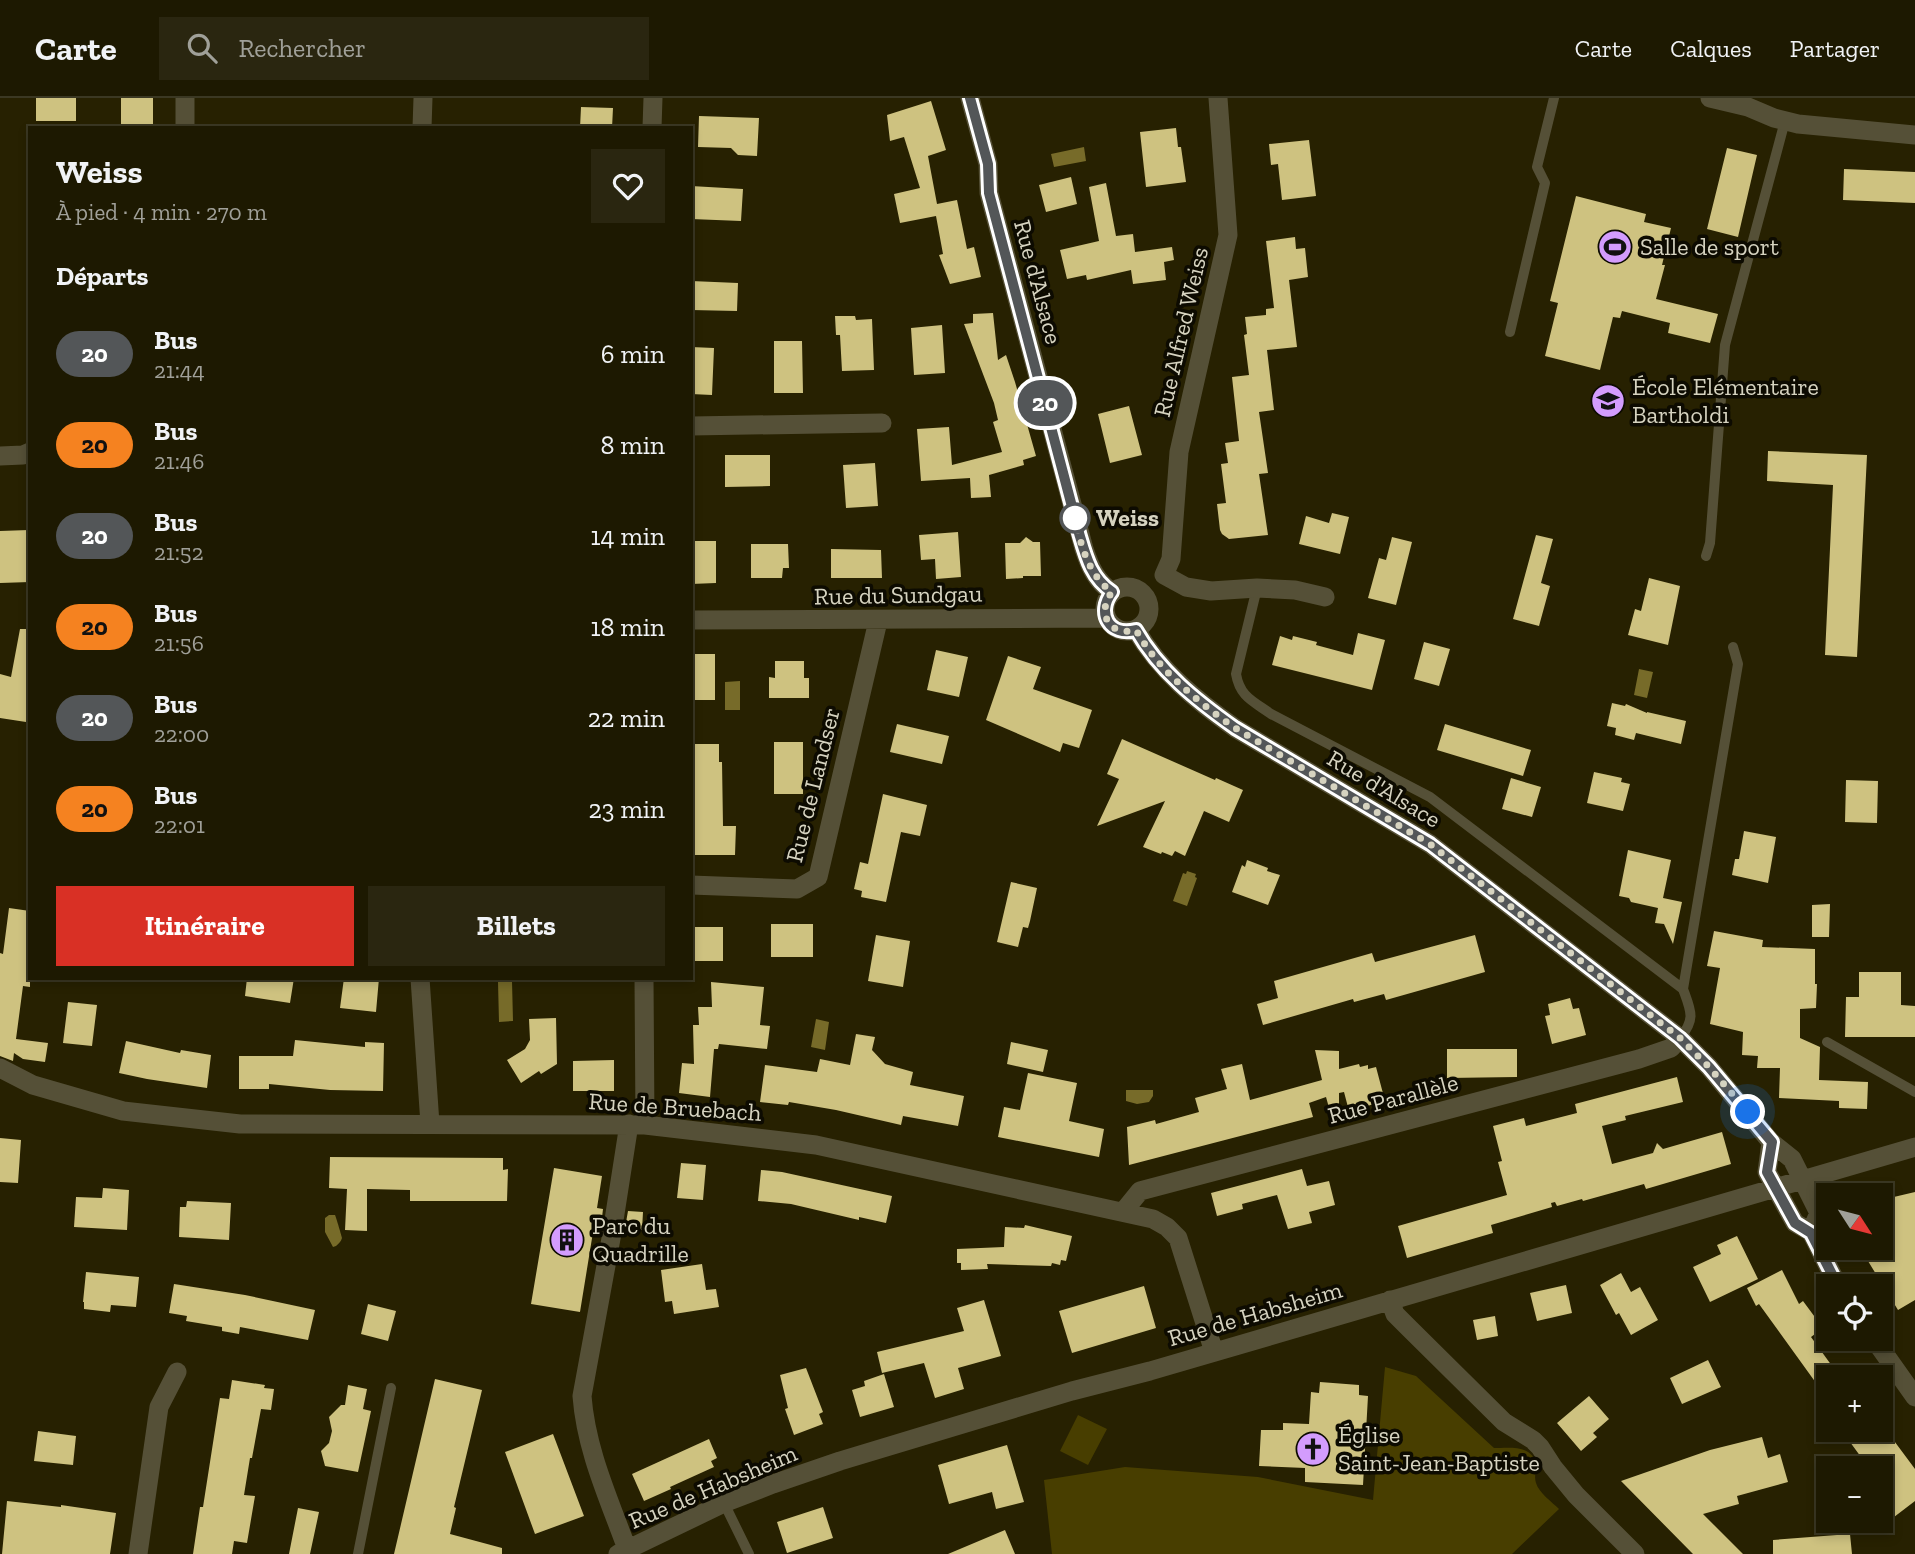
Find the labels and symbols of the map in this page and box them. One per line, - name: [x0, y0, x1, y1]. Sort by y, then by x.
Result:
- street label: Rue d'Alsace: [1008, 217, 1069, 347]
- sports icon: Salle de sport: [1596, 228, 1634, 266]
- place label: Salle de sport: [1640, 232, 1779, 261]
- street label: Rue Alfred Weiss: [1147, 244, 1214, 420]
- place label: École Elémentaire Bartholdi: [1632, 372, 1819, 429]
- line badge: 20: [1014, 380, 1076, 426]
- school or university icon: École Elémentaire Bartholdi: [1589, 382, 1627, 420]
- marker: Weiss: [1060, 503, 1090, 533]
- place label: Weiss: [1096, 503, 1159, 532]
- street label: Rue du Sundgau: [814, 579, 983, 610]
- street label: Rue de Landser: [779, 705, 846, 865]
- street label: Rue d'Alsace: [1322, 743, 1446, 834]
- street label: Rue Parallèle: [1325, 1067, 1461, 1130]
- street label: Rue de Bruebach: [588, 1086, 763, 1127]
- your location: [1730, 1094, 1765, 1129]
- north arrow: [1816, 1183, 1894, 1260]
- place label: Parc du Quadrille: [592, 1211, 689, 1268]
- building icon: Parc du Quadrille: [548, 1221, 586, 1259]
- street label: Rue de Habsheim: [1164, 1275, 1346, 1352]
- place label: Église Saint-Jean-Baptiste: [1338, 1420, 1540, 1477]
- church icon: Église Saint-Jean-Baptiste: [1294, 1430, 1332, 1468]
- street label: Rue de Habsheim: [624, 1438, 802, 1535]

